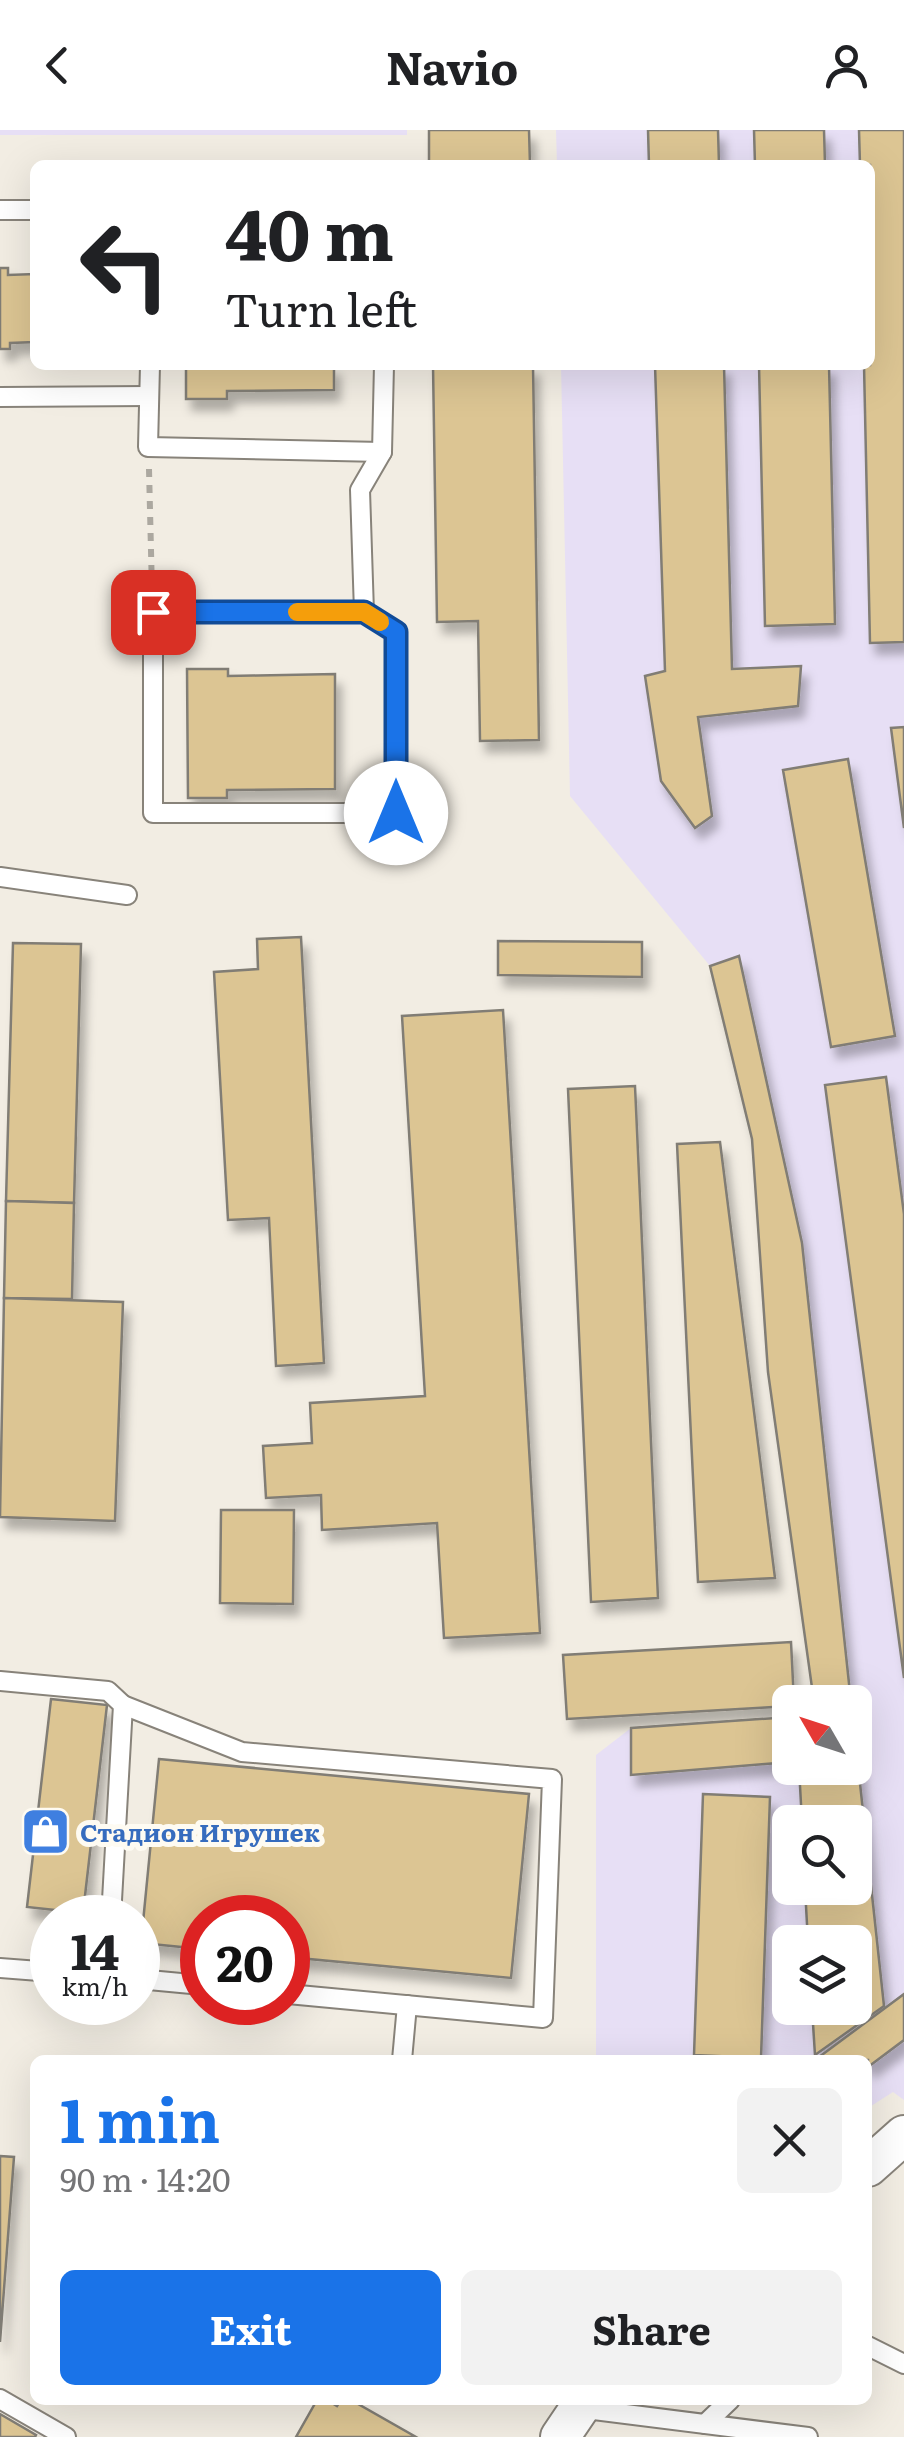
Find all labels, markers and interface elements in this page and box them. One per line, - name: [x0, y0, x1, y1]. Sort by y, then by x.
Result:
- text: Navio: [386, 32, 518, 99]
- icon: back: [30, 38, 85, 93]
- icon: person: [819, 38, 874, 93]
- text: 40 m: [225, 179, 394, 283]
- icon: left: [60, 200, 190, 330]
- text: Turn left: [225, 274, 417, 341]
- pin: [111, 570, 196, 655]
- icon: arrive: [126, 585, 181, 640]
- position arrow: [344, 761, 448, 865]
- north arrow: [772, 1685, 872, 1785]
- map controls: [772, 1685, 872, 2025]
- shop icon: Стадион Игрушек: [19, 1805, 71, 1857]
- button: search: [772, 1805, 872, 1905]
- place label: Стадион Игрушек: [80, 1813, 320, 1850]
- speed limit sign: 20: [180, 1895, 310, 2025]
- text: 14: [71, 1911, 119, 1985]
- button: layers: [772, 1925, 872, 2025]
- text: km/h: [62, 1967, 128, 2004]
- text: 1 min: [60, 2072, 220, 2161]
- button: close: [737, 2088, 842, 2193]
- text: 90 m · 14:20: [60, 2154, 231, 2202]
- button: Exit: [60, 2270, 441, 2385]
- button: Share: [461, 2270, 842, 2385]

